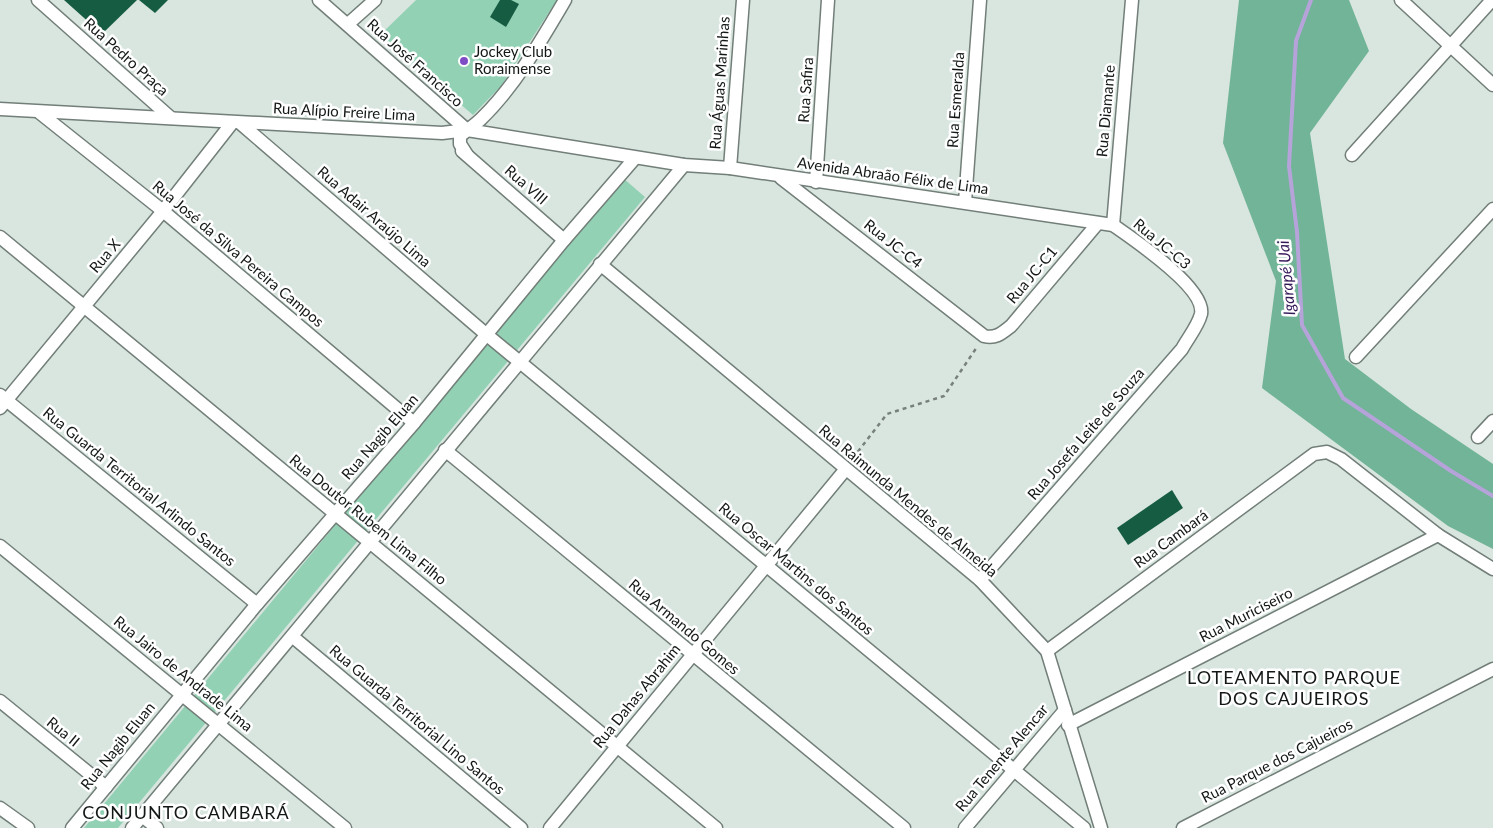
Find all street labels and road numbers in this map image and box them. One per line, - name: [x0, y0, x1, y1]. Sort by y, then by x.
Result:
- street label: Rua Pedro Praça: [81, 14, 173, 99]
- street label: Rua José Francisco: [364, 14, 467, 110]
- street label: Rua Águas Marinhas: [705, 16, 733, 150]
- street label: Rua Esmeralda: [943, 51, 967, 149]
- street label: Rua Safira: [794, 57, 816, 123]
- street label: Rua Diamante: [1092, 64, 1118, 158]
- street label: Rua Alípio Freire Lima: [272, 98, 416, 124]
- street label: Avenida Abraão Félix de Lima: [796, 153, 990, 197]
- street label: Rua VIII: [502, 161, 552, 208]
- street label: Rua Adair Araújo Lima: [314, 162, 435, 270]
- street label: Rua José da Silva Pereira Campos: [149, 176, 328, 330]
- street label: Rua JC-C3: [1130, 214, 1195, 272]
- street label: Rua JC-C4: [861, 215, 927, 272]
- street label: Rua X: [85, 235, 124, 276]
- street label: Rua JC-C1: [1002, 242, 1060, 307]
- street label: Rua Josefa Leite de Souza: [1023, 364, 1147, 503]
- street label: Rua Nagib Eluan: [337, 390, 421, 483]
- street label: Rua Guarda Territorial Arlindo Santos: [40, 403, 240, 570]
- street label: Rua Raimunda Mendes de Almeida: [816, 420, 1002, 580]
- street label: Rua Doutor Rubem Lima Filho: [286, 450, 451, 588]
- street label: Rua Oscar Martins dos Santos: [716, 498, 878, 638]
- street label: Rua Cambará: [1130, 505, 1211, 571]
- street label: Rua Armando Gomes: [626, 575, 744, 678]
- street label: Rua Muriciseiro: [1196, 583, 1295, 645]
- street label: Rua Jairo de Andrade Lima: [111, 612, 257, 735]
- street label: Rua Dahas Abrahim: [589, 640, 684, 751]
- street label: Rua Guarda Territorial Lino Santos: [326, 641, 509, 798]
- street label: Rua Nagib Eluan: [76, 698, 158, 793]
- street label: Rua Tenente Alencar: [951, 700, 1052, 815]
- street label: Rua II: [44, 713, 84, 750]
- street label: Rua Parque dos Cajueiros: [1198, 714, 1355, 806]

